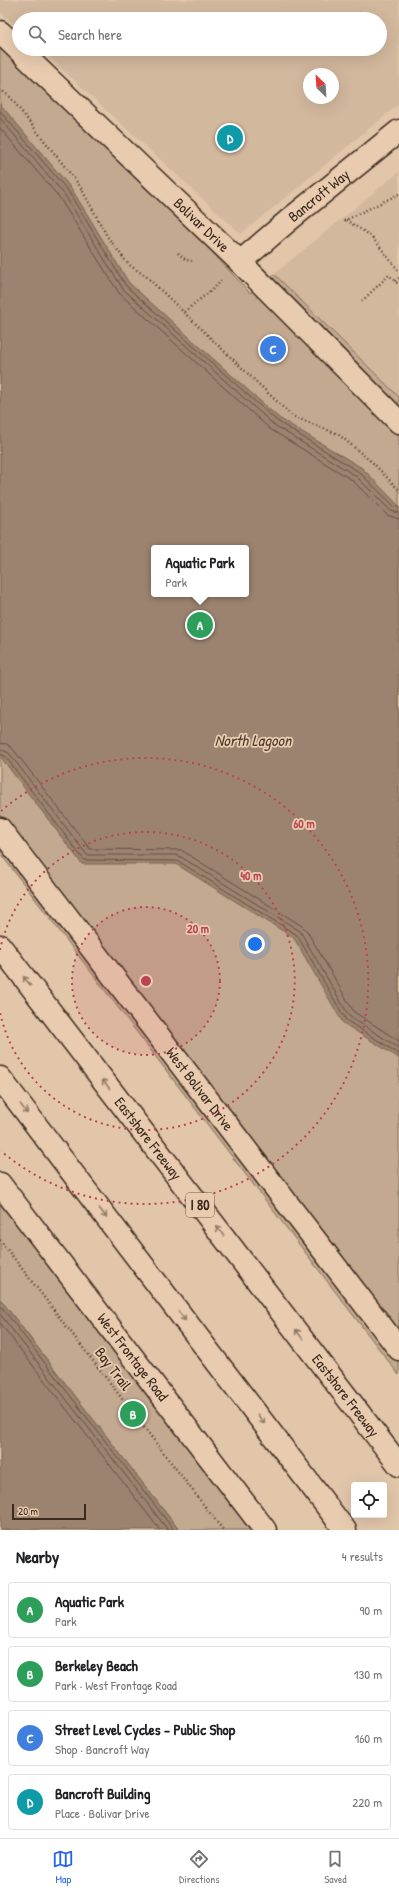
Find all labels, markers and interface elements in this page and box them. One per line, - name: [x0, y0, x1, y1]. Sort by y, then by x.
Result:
- search box: [12, 12, 387, 56]
- icon: search: [26, 23, 48, 45]
- text: Search here: [58, 24, 122, 45]
- north arrow: [303, 68, 339, 104]
- pin: D: [217, 123, 243, 153]
- street label: Bancroft Way: [283, 164, 354, 227]
- street label: Bolivar Drive: [169, 193, 234, 257]
- pin: C: [260, 334, 286, 364]
- popup: [151, 545, 249, 597]
- text: Aquatic Park: [165, 552, 235, 573]
- text: Park: [165, 573, 187, 591]
- pin: A: [187, 610, 213, 640]
- water label: North Lagoon: [215, 729, 293, 751]
- text: 60 m: [293, 815, 315, 832]
- text: 40 m: [241, 867, 261, 884]
- text: 20 m: [187, 920, 209, 937]
- your location: [245, 934, 265, 954]
- centre of rings: [139, 974, 153, 988]
- one-way arrow: [23, 975, 31, 986]
- street label: West Bolivar Drive: [161, 1043, 239, 1135]
- one-way arrow: [102, 1078, 110, 1089]
- street label: Eastshore Freeway: [110, 1093, 187, 1184]
- one-way arrow: [19, 1104, 28, 1115]
- road number: I 80: [186, 1193, 214, 1217]
- one-way arrow: [99, 1207, 107, 1218]
- one-way arrow: [215, 1226, 224, 1237]
- street label: West Frontage Road: [92, 1308, 174, 1405]
- one-way arrow: [178, 1310, 186, 1321]
- one-way arrow: [294, 1329, 303, 1340]
- street label: Bay Trail: [90, 1343, 137, 1395]
- street label: Eastshore Freeway: [307, 1349, 385, 1441]
- pin: B: [120, 1399, 146, 1429]
- one-way arrow: [256, 1414, 265, 1425]
- map controls: [351, 1482, 387, 1518]
- button: locate: [351, 1482, 387, 1518]
- scale bar: [12, 1502, 86, 1521]
- text: 20 m: [18, 1504, 38, 1518]
- text: Nearby: [16, 1545, 59, 1568]
- text: 4 results: [342, 1547, 383, 1565]
- text: Aquatic Park: [55, 1591, 124, 1612]
- text: A: [27, 1601, 33, 1619]
- text: 90 m: [360, 1601, 382, 1619]
- text: Park: [55, 1612, 77, 1630]
- text: Berkeley Beach: [55, 1655, 138, 1676]
- text: B: [27, 1665, 33, 1683]
- text: 130 m: [354, 1665, 382, 1683]
- text: Park · West Frontage Road: [55, 1676, 177, 1694]
- text: Street Level Cycles - Public Shop: [55, 1719, 235, 1740]
- text: C: [26, 1729, 34, 1747]
- text: 160 m: [354, 1729, 382, 1747]
- text: Shop · Bancroft Way: [55, 1740, 149, 1758]
- text: Bancroft Building: [55, 1783, 151, 1804]
- text: D: [27, 1793, 33, 1811]
- text: 220 m: [352, 1793, 382, 1811]
- text: Place · Bolivar Drive: [55, 1804, 150, 1822]
- tab: Map: [52, 1848, 74, 1886]
- tab: Directions: [179, 1848, 220, 1886]
- tab: Saved: [324, 1848, 347, 1886]

